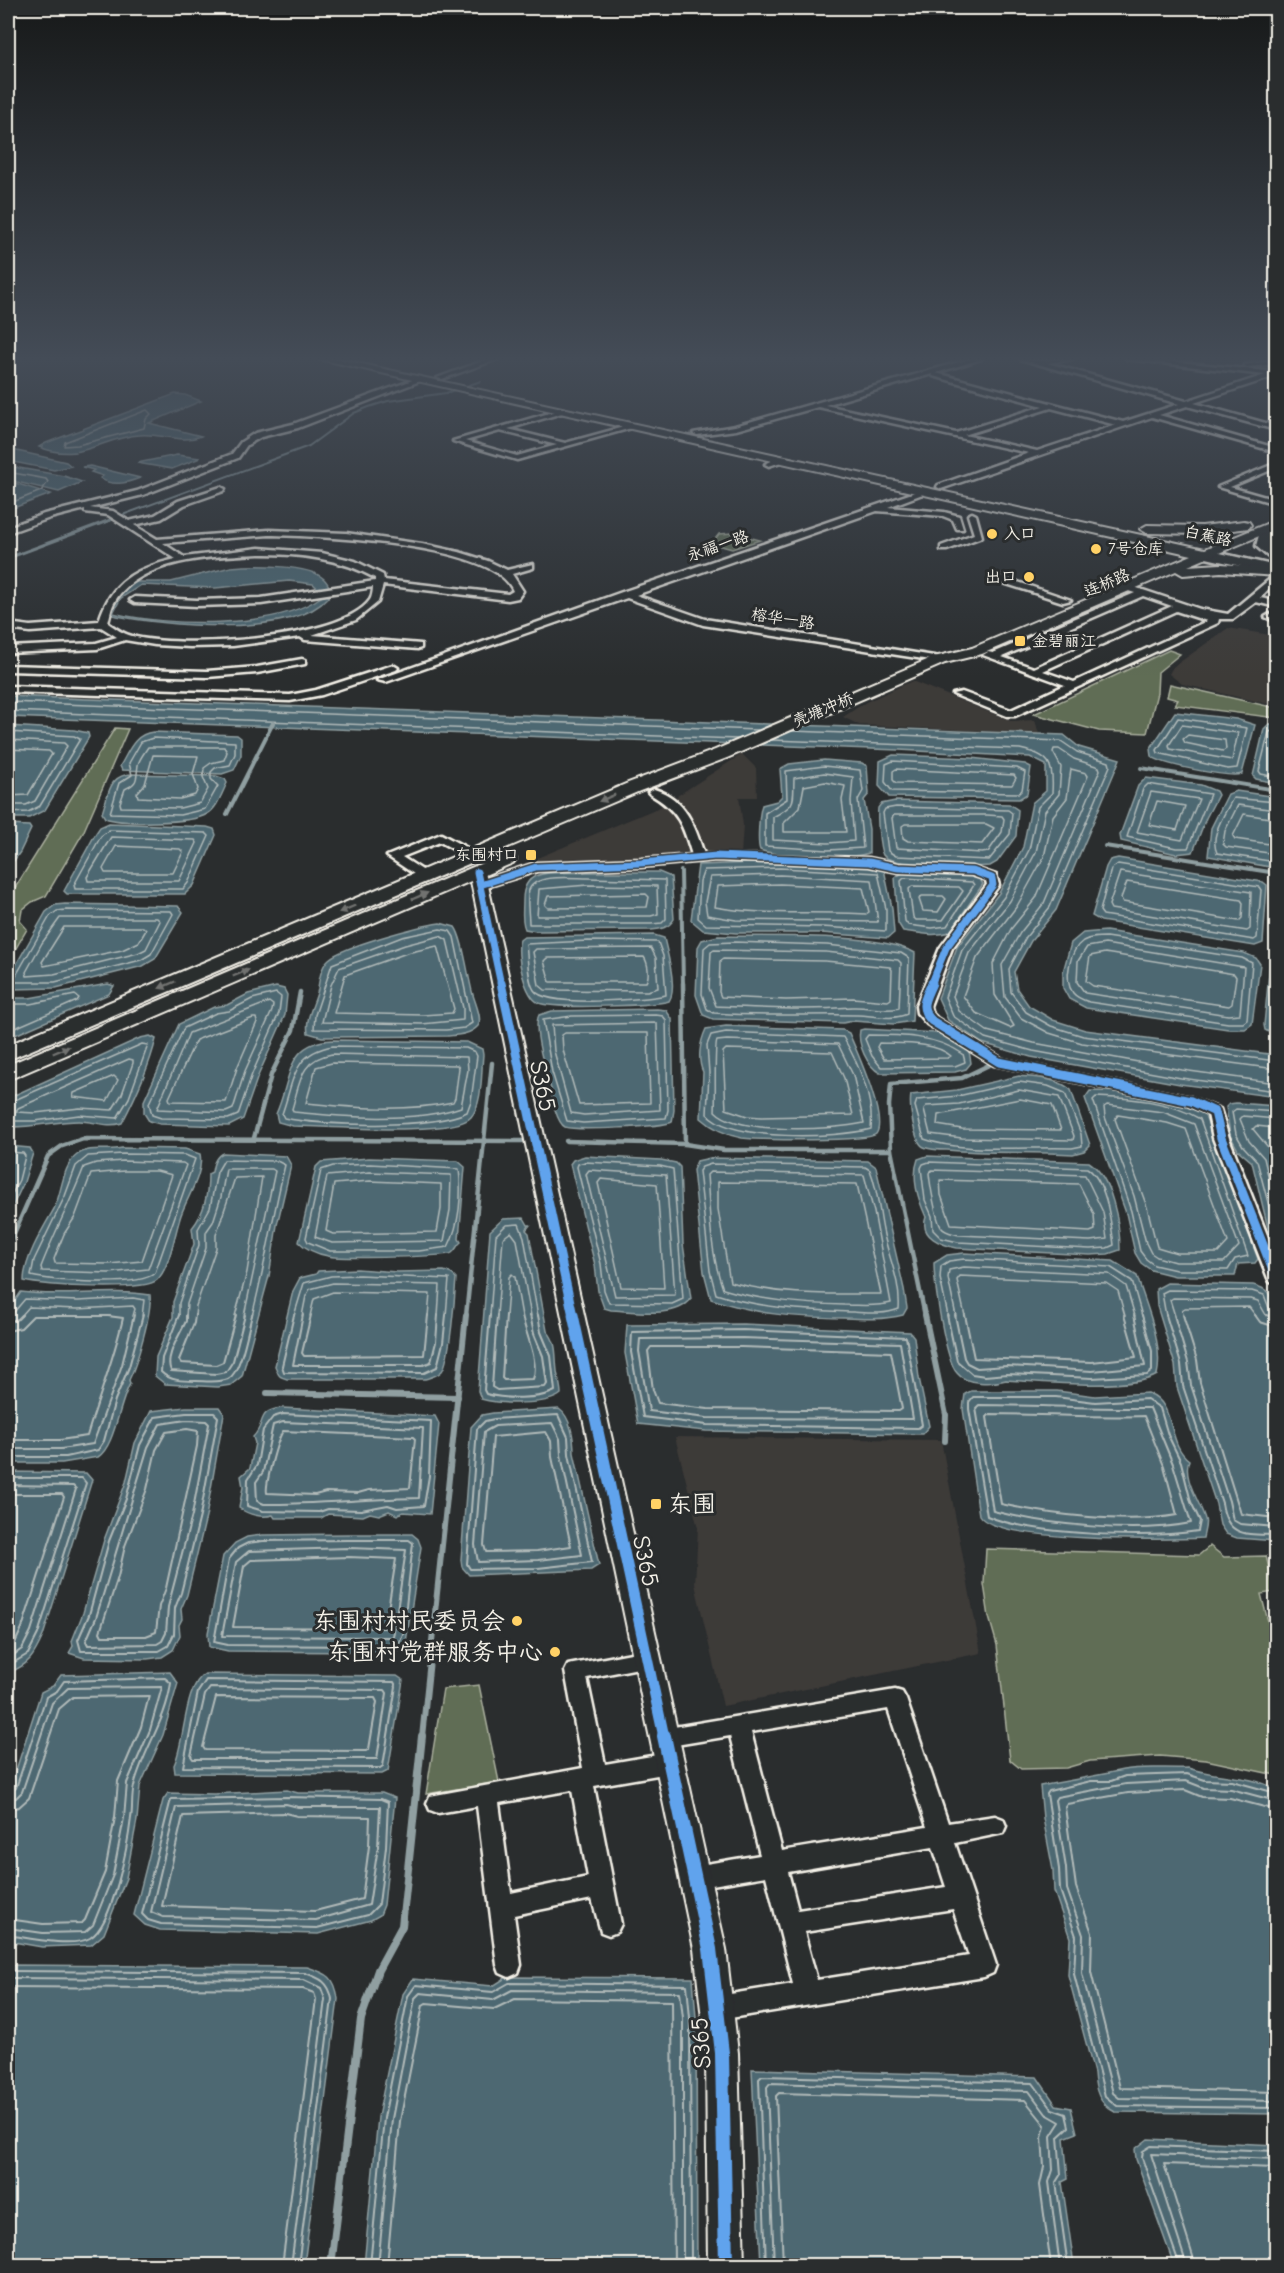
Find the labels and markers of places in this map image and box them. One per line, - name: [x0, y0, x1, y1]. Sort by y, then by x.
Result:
- place label: 入口: [1004, 525, 1036, 543]
- marker: 入口: [985, 527, 999, 541]
- place label: 7号仓库: [1108, 540, 1164, 558]
- marker: 7号仓库: [1089, 542, 1103, 556]
- place label: 出口: [985, 568, 1017, 586]
- marker: 出口: [1022, 570, 1036, 584]
- place label: 金碧丽江: [1032, 632, 1096, 650]
- marker: 金碧丽江: [1013, 634, 1027, 648]
- place label: 东围村口: [455, 846, 519, 864]
- marker: 东围村口: [524, 848, 538, 862]
- place label: 东围: [668, 1490, 716, 1518]
- marker: 东围: [649, 1497, 663, 1511]
- place label: 东围村村民委员会: [313, 1607, 505, 1635]
- marker: 东围村村民委员会: [510, 1614, 524, 1628]
- place label: 东围村党群服务中心: [327, 1638, 543, 1666]
- marker: 东围村党群服务中心: [548, 1645, 562, 1659]

